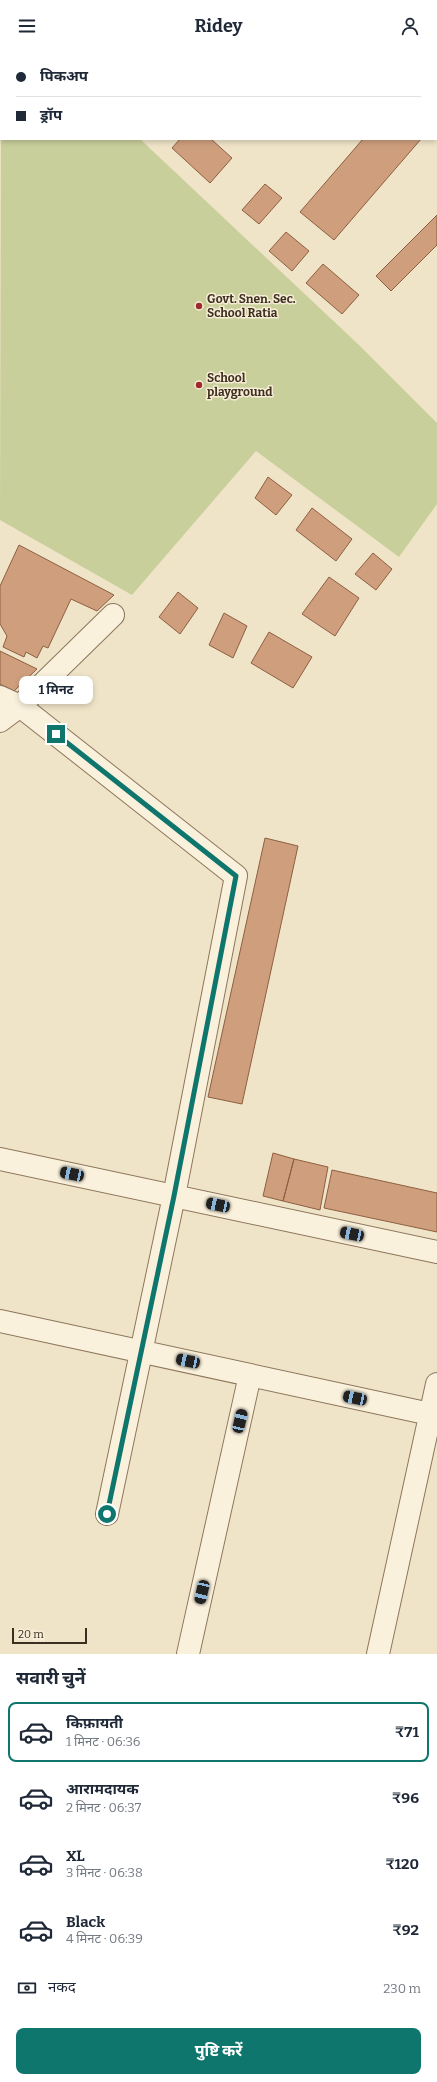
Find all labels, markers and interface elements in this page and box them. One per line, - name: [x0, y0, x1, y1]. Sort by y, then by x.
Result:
- icon: menu: [16, 15, 38, 37]
- text: Ridey: [194, 15, 243, 37]
- icon: person: [399, 15, 421, 37]
- text: पिकअप: [40, 67, 88, 85]
- text: ड्रॉप: [40, 106, 62, 124]
- place label: Govt. Snen. Sec. School Ratia: [207, 292, 296, 320]
- marker: Govt. Snen. Sec. School Ratia: [194, 301, 204, 311]
- place label: School playground: [207, 371, 273, 399]
- marker: School playground: [194, 380, 204, 390]
- callout: 1 मिनट: [19, 676, 93, 704]
- text: 1 मिनट: [38, 682, 74, 697]
- route end: [47, 725, 65, 743]
- car: [59, 1166, 85, 1182]
- car: [205, 1197, 231, 1213]
- car: [339, 1226, 365, 1242]
- car: [175, 1353, 201, 1369]
- car: [342, 1390, 368, 1406]
- car: [231, 1408, 249, 1434]
- route start: [98, 1505, 116, 1523]
- car: [193, 1579, 211, 1605]
- scale bar: [12, 1626, 87, 1645]
- text: 20 m: [18, 1628, 44, 1641]
- text: सवारी चुनें: [16, 1667, 85, 1689]
- icon: car: [18, 1714, 54, 1750]
- text: किफ़ायती: [66, 1714, 123, 1732]
- text: ₹71: [395, 1723, 419, 1741]
- text: 1 मिनट · 06:36: [66, 1734, 140, 1749]
- icon: car: [18, 1780, 54, 1816]
- text: आरामदायक: [66, 1780, 139, 1798]
- text: ₹96: [392, 1789, 419, 1807]
- text: 2 मिनट · 06:37: [66, 1800, 141, 1815]
- icon: car: [18, 1846, 54, 1882]
- text: XL: [66, 1847, 85, 1865]
- text: ₹120: [385, 1855, 419, 1873]
- text: 3 मिनट · 06:38: [66, 1865, 143, 1880]
- icon: car: [18, 1912, 54, 1948]
- text: Black: [66, 1913, 105, 1931]
- text: ₹92: [392, 1921, 419, 1939]
- text: 4 मिनट · 06:39: [66, 1931, 143, 1946]
- icon: cash: [16, 1977, 38, 1999]
- text: नकद: [48, 1978, 76, 1996]
- text: 230 m: [383, 1981, 421, 1996]
- button: पुष्टि करें: [16, 2028, 421, 2074]

